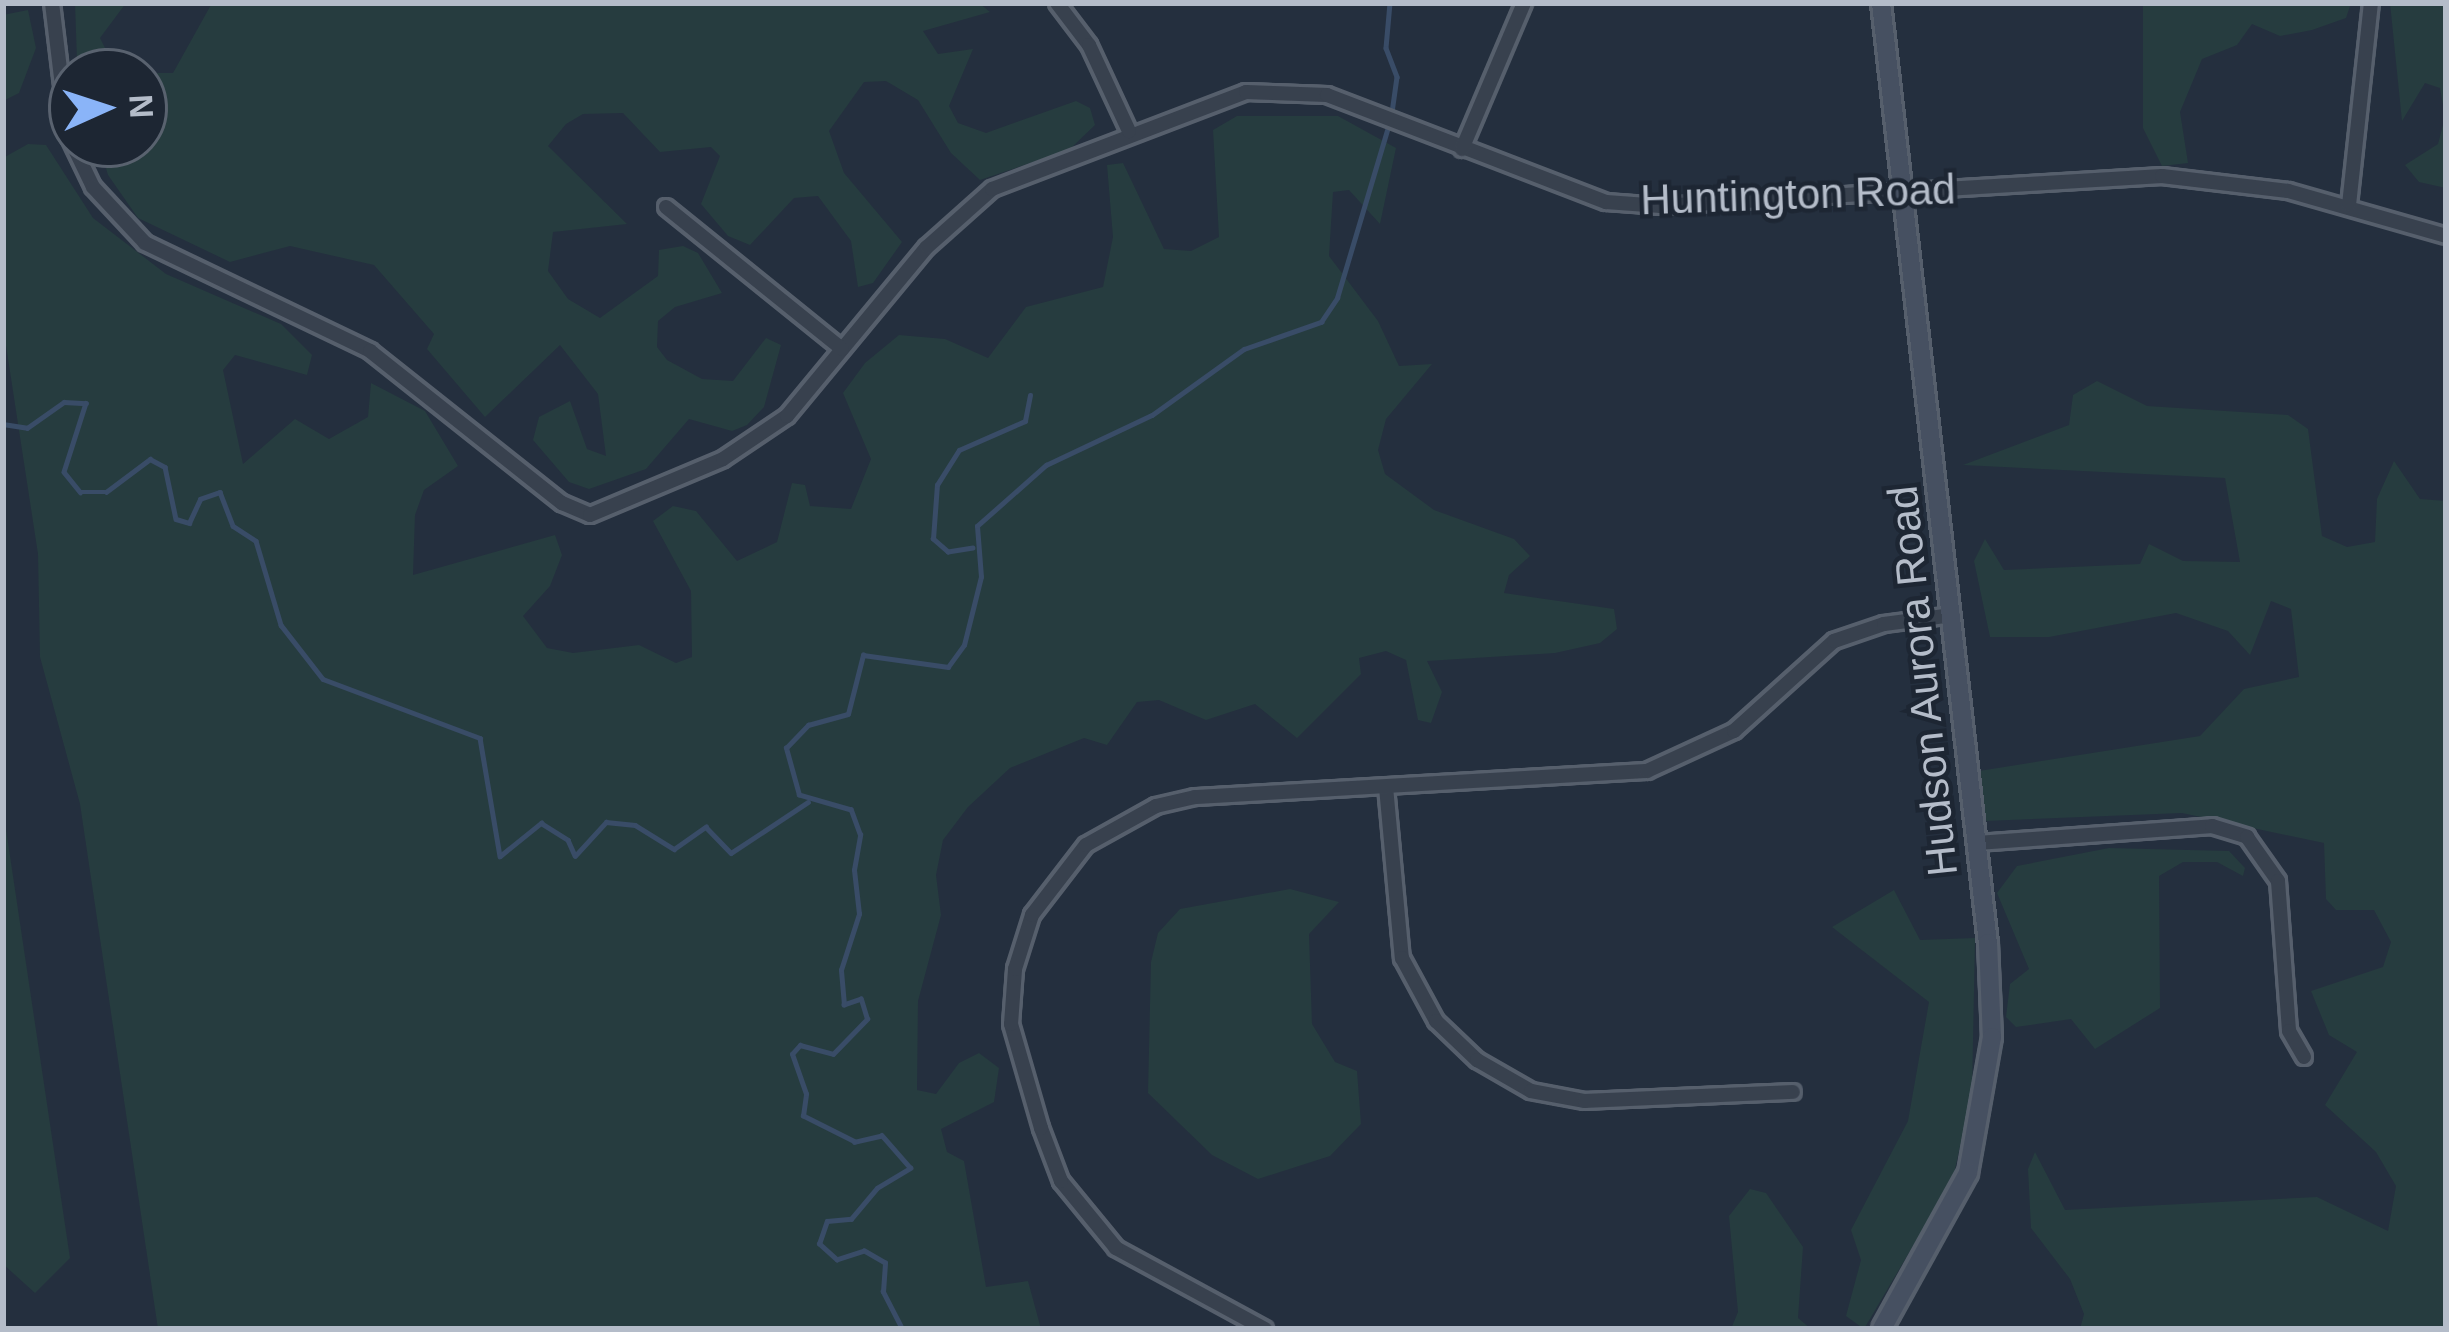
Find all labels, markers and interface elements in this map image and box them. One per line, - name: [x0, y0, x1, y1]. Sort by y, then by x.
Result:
- north arrow: [48, 48, 168, 168]
- text: N: [122, 93, 161, 119]
- street label: Huntington Road: [1640, 164, 1956, 226]
- street label: Hudson Aurora Road: [1877, 482, 1969, 880]

